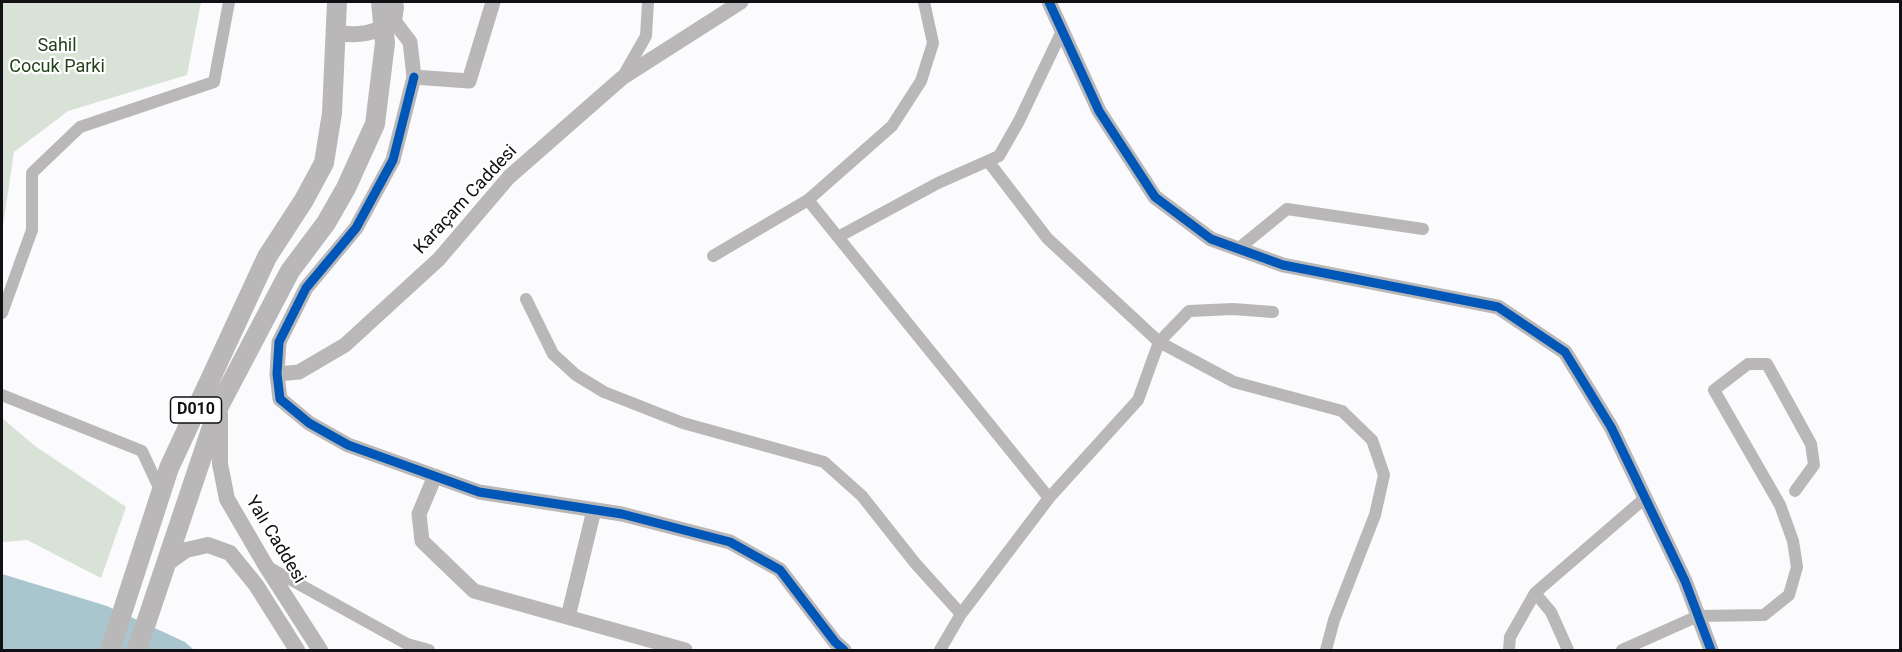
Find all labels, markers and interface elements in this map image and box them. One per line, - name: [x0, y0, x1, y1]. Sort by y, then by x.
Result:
- park label: Sahil Cocuk Parki: [9, 35, 105, 78]
- street label: Karaçam Caddesi: [410, 141, 522, 259]
- road number: D010: [170, 397, 222, 423]
- street label: Yalı Caddesi: [240, 492, 310, 588]

